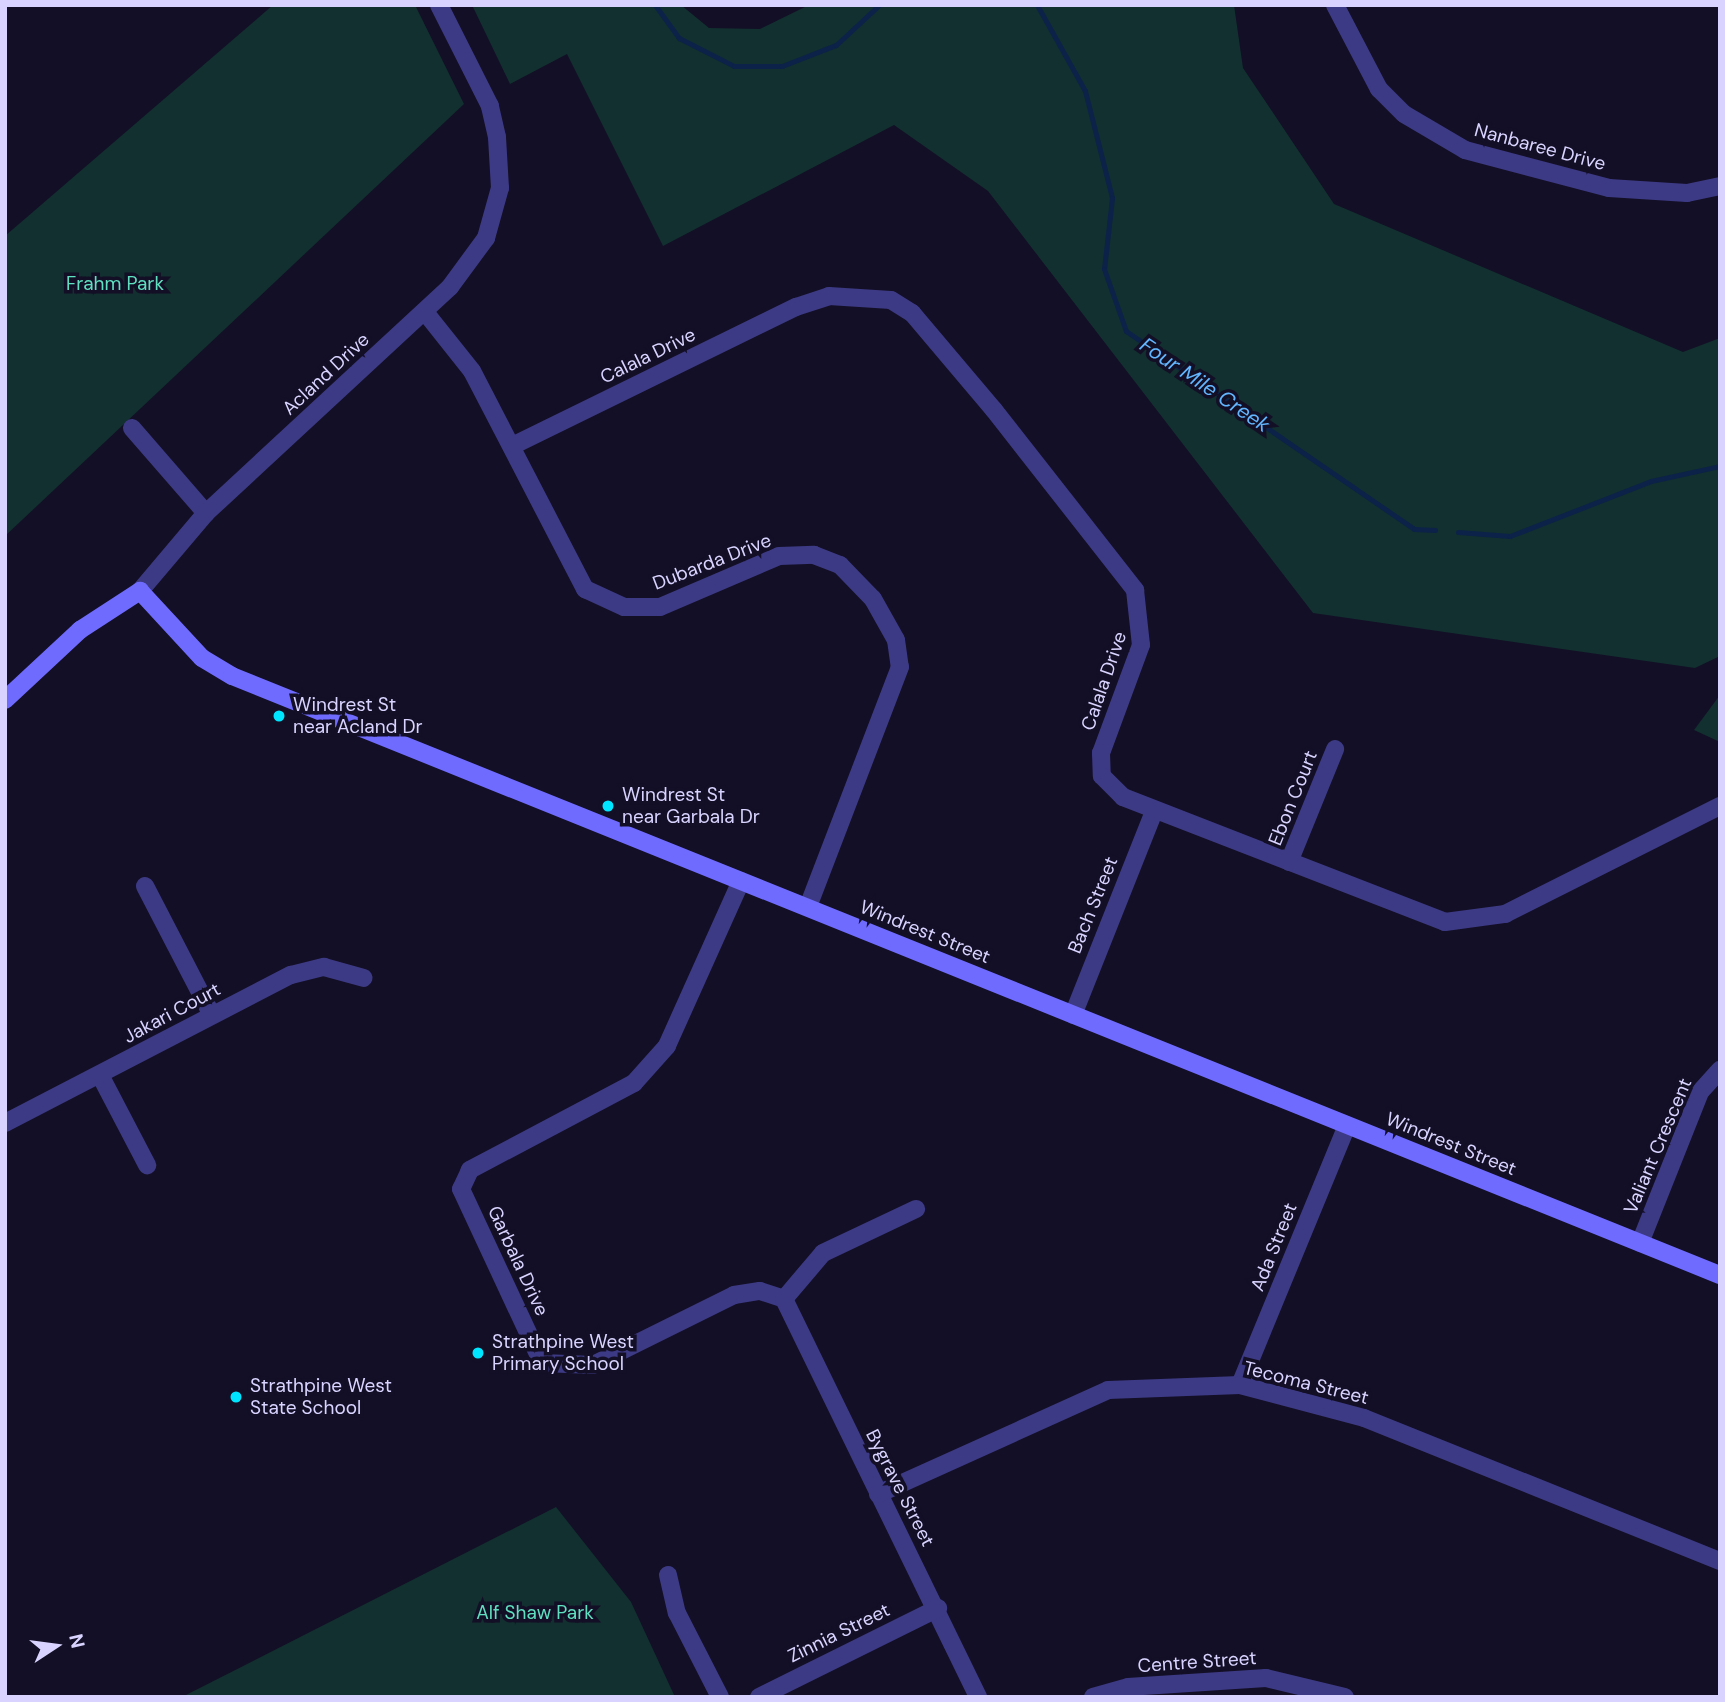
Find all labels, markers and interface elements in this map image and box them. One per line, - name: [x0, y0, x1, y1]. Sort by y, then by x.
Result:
- street label: Nanbaree Drive: [1472, 119, 1608, 175]
- park label: Frahm Park: [66, 273, 164, 295]
- street label: Calala Drive: [597, 323, 699, 389]
- street label: Acland Drive: [278, 328, 374, 420]
- water label: Four Mile Creek: [1135, 332, 1275, 438]
- street label: Dubarda Drive: [649, 529, 775, 595]
- street label: Calala Drive: [1076, 629, 1132, 733]
- place label: Windrest St near Acland Dr: [293, 694, 423, 738]
- marker: Windrest St near Acland Dr: [271, 708, 287, 724]
- street label: Ebon Court: [1264, 747, 1322, 849]
- place label: Windrest St near Garbala Dr: [622, 784, 760, 828]
- marker: Windrest St near Garbala Dr: [600, 798, 616, 814]
- street label: Bach Street: [1063, 853, 1123, 957]
- street label: Windrest Street: [856, 895, 994, 969]
- street label: Jakari Court: [120, 978, 224, 1048]
- street label: Valiant Crescent: [1619, 1075, 1697, 1217]
- street label: Windrest Street: [1382, 1107, 1520, 1181]
- street label: Ada Street: [1246, 1199, 1302, 1295]
- street label: Garbala Drive: [483, 1202, 553, 1320]
- place label: Strathpine West Primary School: [492, 1331, 634, 1375]
- marker: Strathpine West Primary School: [470, 1345, 486, 1361]
- street label: Tecoma Street: [1241, 1356, 1371, 1410]
- place label: Strathpine West State School: [250, 1375, 392, 1419]
- marker: Strathpine West State School: [228, 1389, 244, 1405]
- street label: Bygrave Street: [861, 1426, 939, 1550]
- street label: Zinnia Street: [784, 1599, 894, 1667]
- park label: Alf Shaw Park: [476, 1602, 594, 1624]
- north arrow: [21, 1611, 91, 1681]
- text: N: [63, 1632, 91, 1651]
- street label: Centre Street: [1137, 1646, 1257, 1678]

